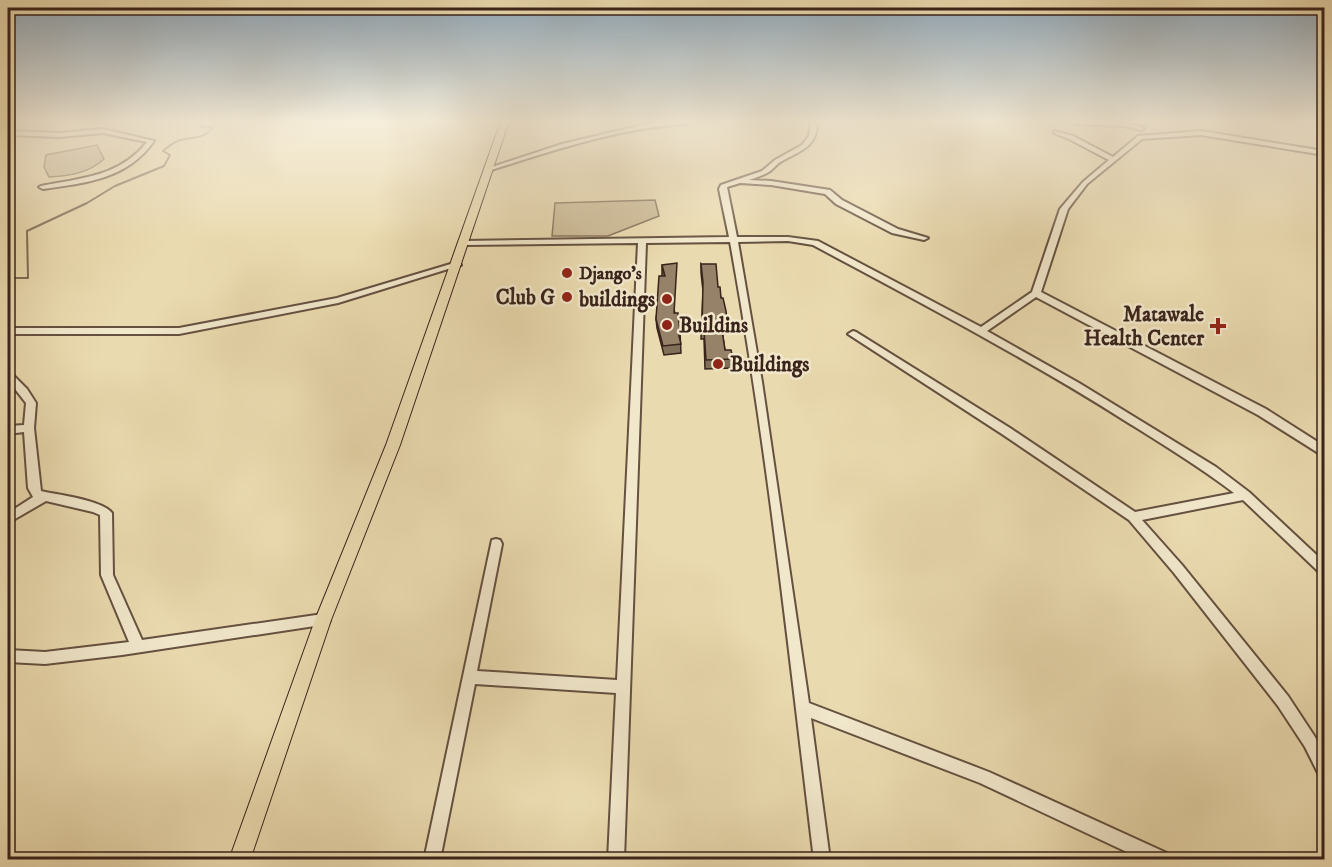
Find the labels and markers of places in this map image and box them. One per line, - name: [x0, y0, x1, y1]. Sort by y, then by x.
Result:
- place label: Django's: [579, 263, 642, 285]
- marker: Django's: [560, 266, 574, 280]
- place label: Club G: [496, 285, 555, 311]
- place label: buildings: [578, 287, 655, 313]
- marker: Club G: [560, 290, 574, 304]
- marker: buildings: [660, 292, 674, 306]
- place label: Matawale Health Center: [1084, 302, 1205, 352]
- place label: Buildins: [679, 313, 748, 339]
- marker: Matawale Health Center: [1209, 317, 1227, 335]
- marker: Buildins: [660, 318, 674, 332]
- place label: Buildings: [730, 352, 809, 378]
- marker: Buildings: [711, 357, 725, 371]

